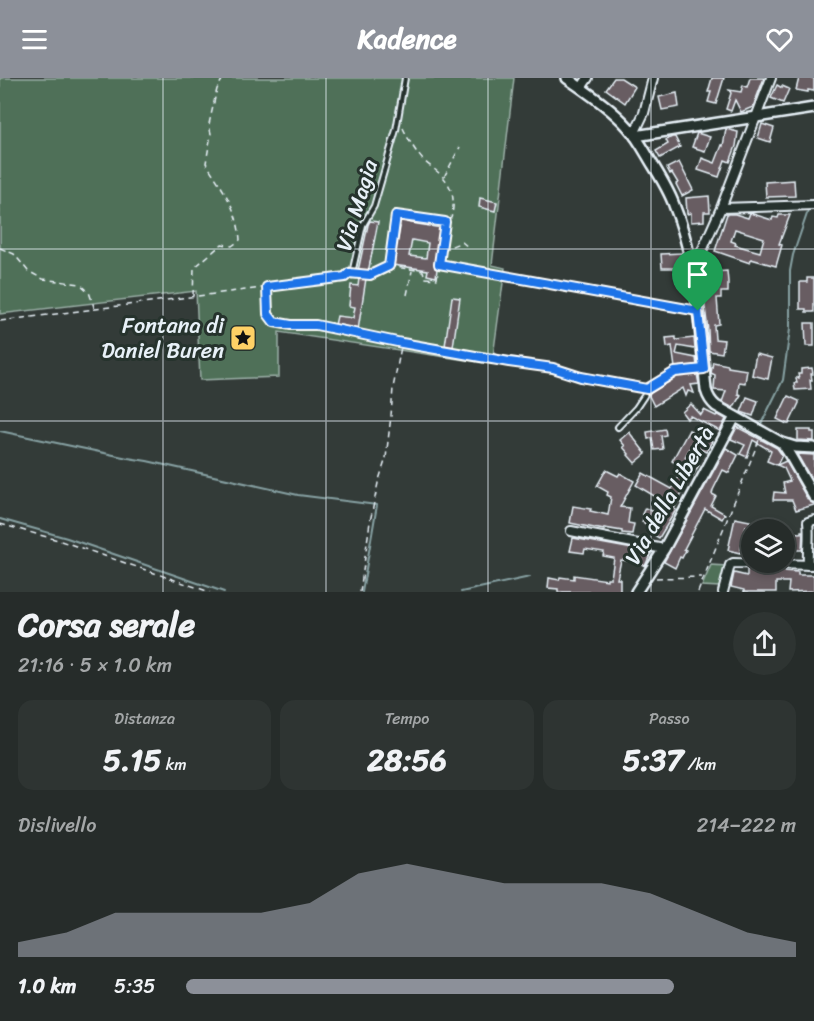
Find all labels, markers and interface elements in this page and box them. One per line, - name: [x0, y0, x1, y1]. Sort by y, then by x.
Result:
- text: Kadence: [357, 15, 457, 63]
- icon: menu: [18, 23, 51, 56]
- icon: heart: [763, 23, 796, 56]
- street label: Via Magia: [324, 154, 389, 256]
- pin: [672, 249, 723, 311]
- icon: arrive: [681, 258, 714, 291]
- place label: Fontana di Daniel Buren: [101, 306, 225, 370]
- place icon: Fontana di Daniel Buren: [228, 323, 258, 353]
- street label: Via della Libertà: [614, 418, 725, 572]
- map controls: [741, 519, 795, 573]
- button: layers: [741, 519, 795, 573]
- text: Corsa serale: [18, 596, 195, 654]
- button: share: [733, 612, 796, 675]
- text: 21:16 · 5 × 1.0 km: [18, 648, 172, 683]
- text: Distanza: [114, 704, 175, 733]
- text: Tempo: [385, 704, 429, 733]
- text: Passo: [649, 704, 690, 733]
- text: 5.15: [103, 733, 161, 787]
- text: 28:56: [367, 733, 447, 787]
- text: 5:37: [622, 733, 683, 787]
- text: km: [161, 750, 186, 779]
- text: /km: [683, 750, 716, 779]
- text: Dislivello: [18, 808, 96, 843]
- text: 214–222 m: [697, 808, 796, 843]
- text: 1.0 km: [18, 969, 76, 1004]
- text: 5:35: [114, 969, 155, 1004]

